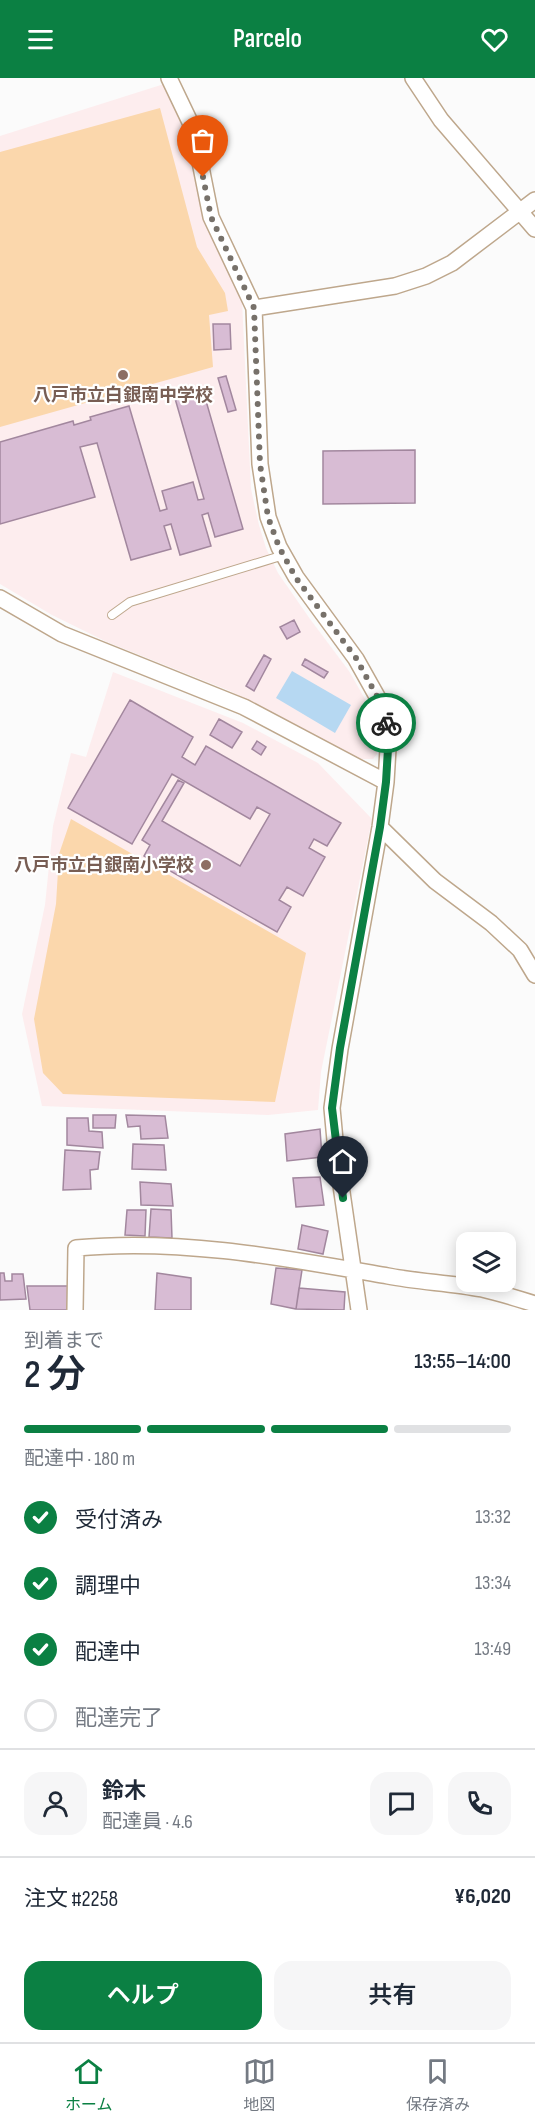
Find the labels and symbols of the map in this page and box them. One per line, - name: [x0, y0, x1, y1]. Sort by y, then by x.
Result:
- pin: [177, 115, 228, 177]
- marker: 八戸市立白銀南中学校: [116, 368, 130, 382]
- place label: 八戸市立白銀南中学校: [33, 385, 213, 406]
- courier: [356, 693, 416, 753]
- place label: 八戸市立白銀南小学校: [14, 855, 194, 876]
- marker: 八戸市立白銀南小学校: [199, 858, 213, 872]
- pin: [317, 1136, 368, 1198]

